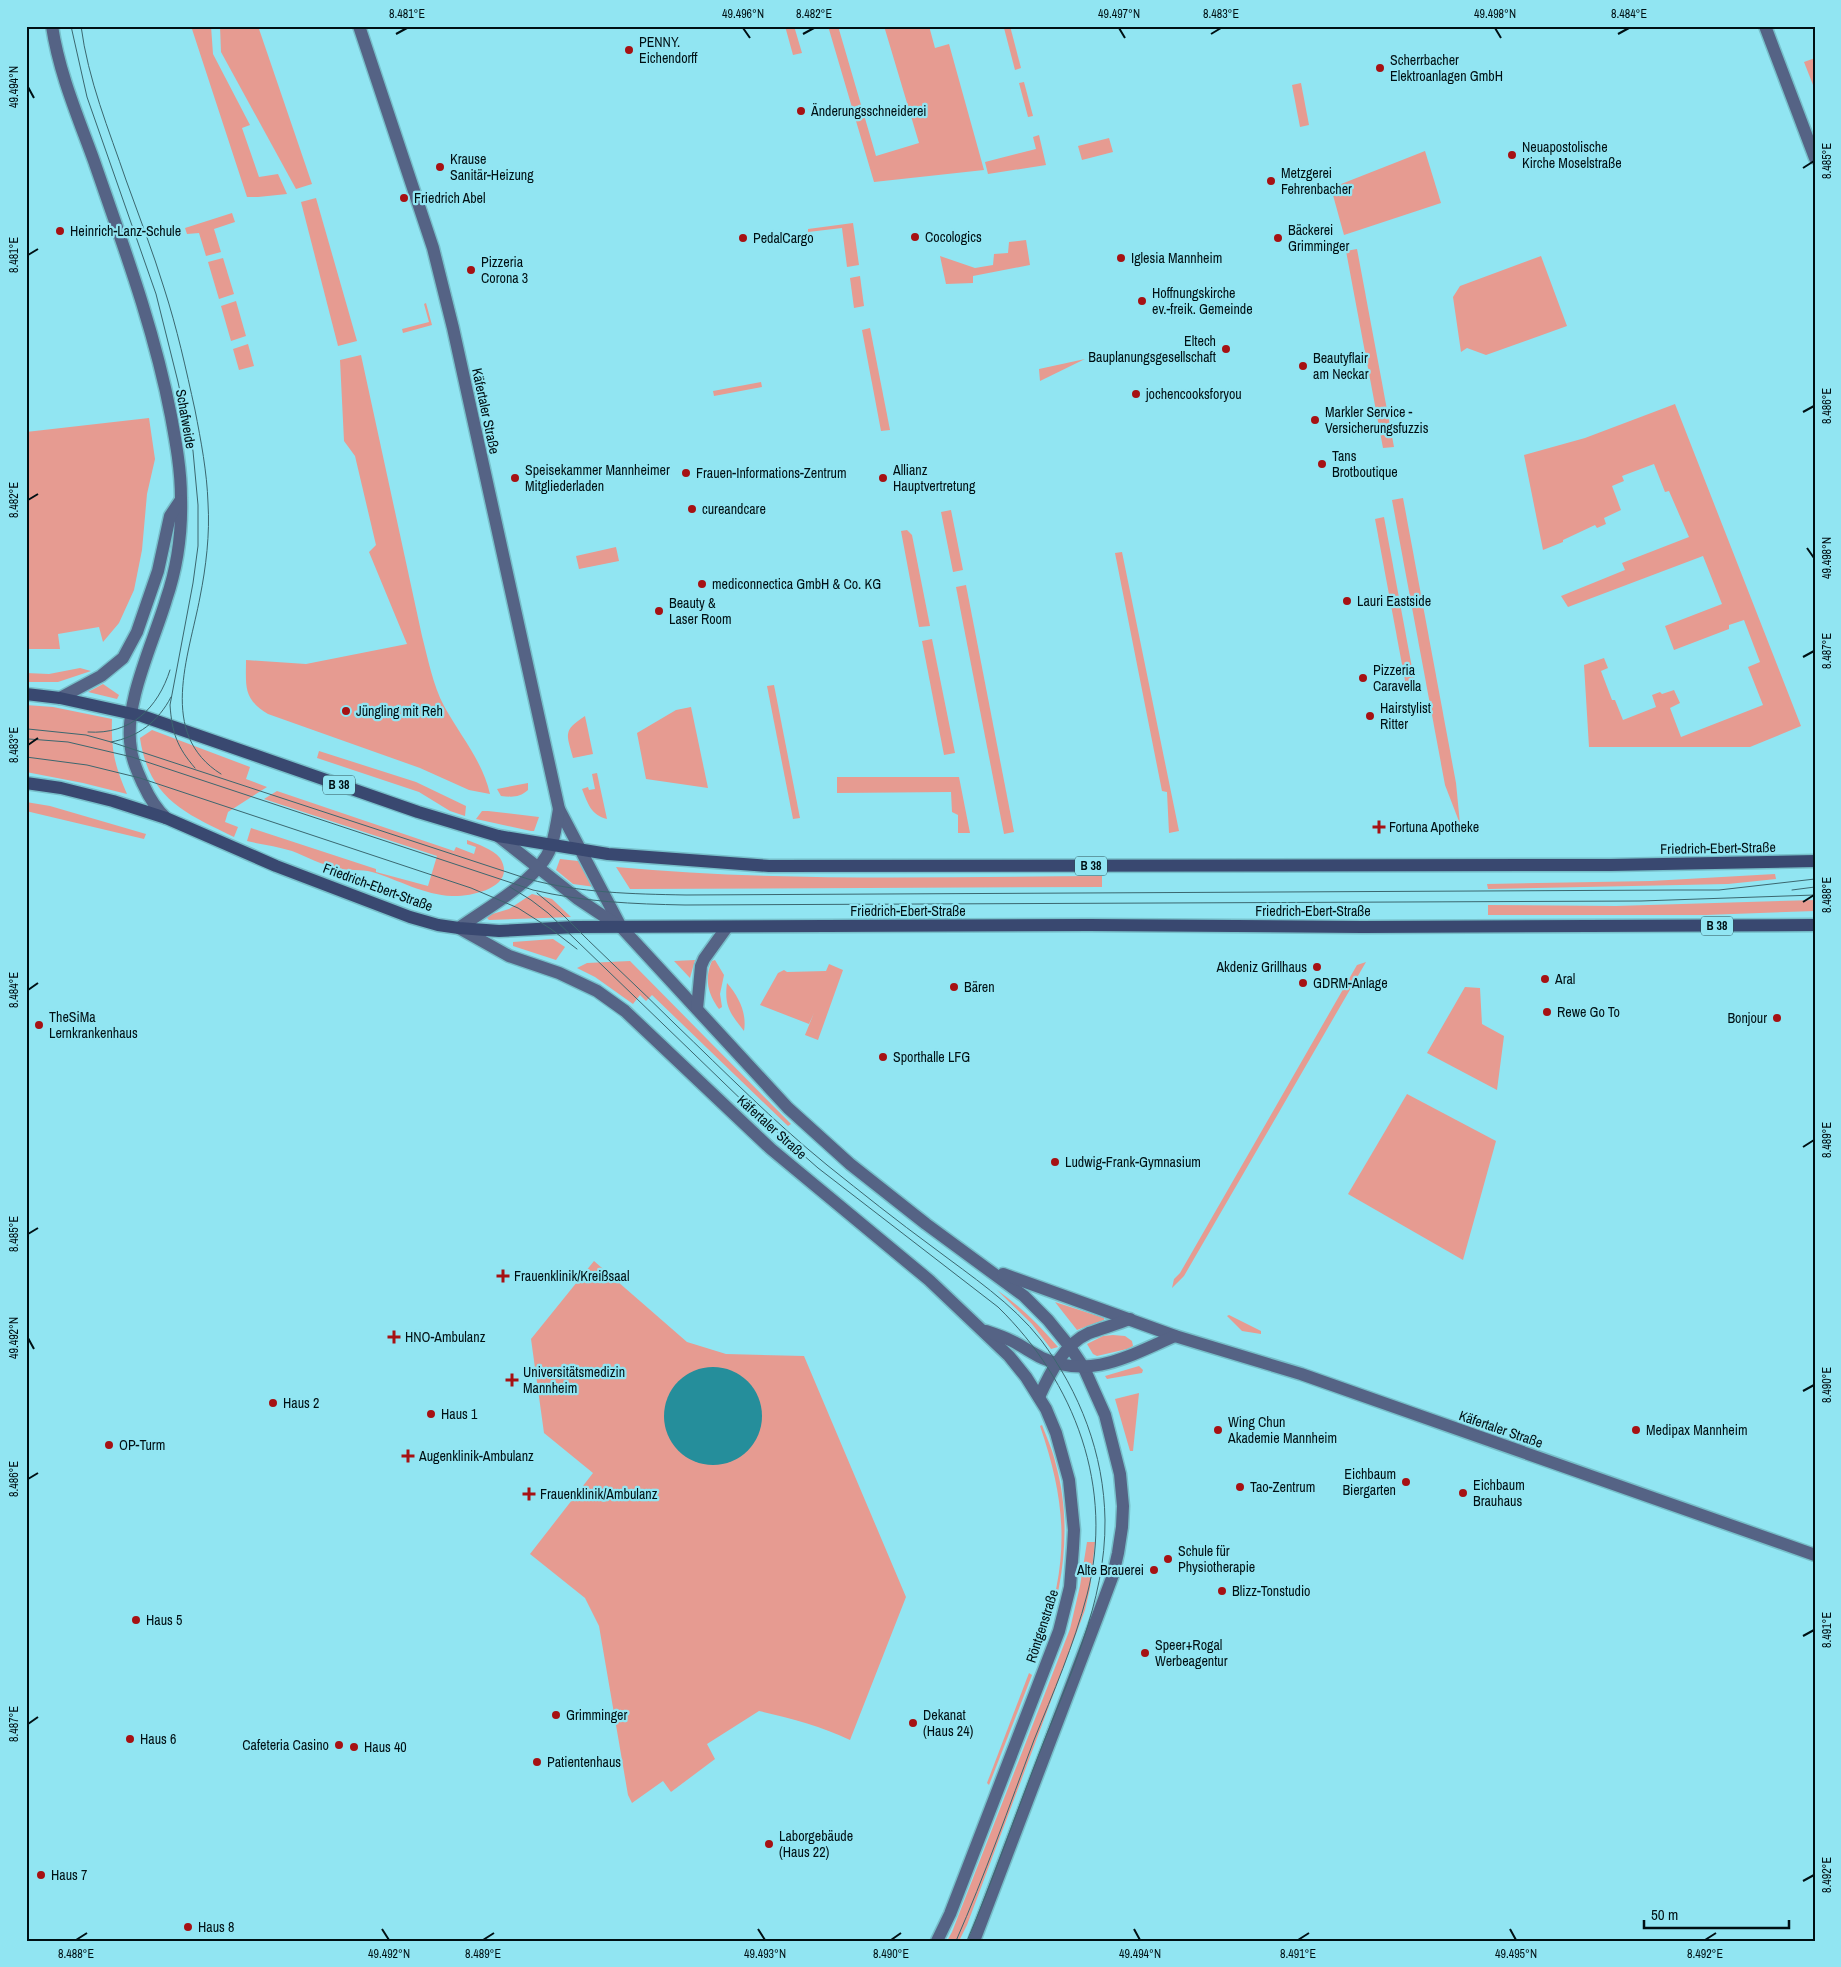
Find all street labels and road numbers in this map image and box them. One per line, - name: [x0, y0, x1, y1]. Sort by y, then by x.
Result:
- street label: Käfertaler Straße: [468, 366, 504, 456]
- street label: Schafweide: [172, 388, 200, 450]
- road number: B 38: [323, 776, 355, 794]
- street label: Friedrich-Ebert-Straße: [1660, 838, 1776, 858]
- road number: B 38: [1075, 856, 1107, 876]
- street label: Friedrich-Ebert-Straße: [321, 859, 435, 915]
- street label: Friedrich-Ebert-Straße: [850, 902, 966, 920]
- street label: Friedrich-Ebert-Straße: [1255, 902, 1371, 920]
- road number: B 38: [1701, 916, 1733, 936]
- street label: Käfertaler Straße: [733, 1091, 811, 1163]
- street label: Käfertaler Straße: [1457, 1406, 1545, 1452]
- street label: Röntgenstraße: [1022, 1587, 1062, 1665]

